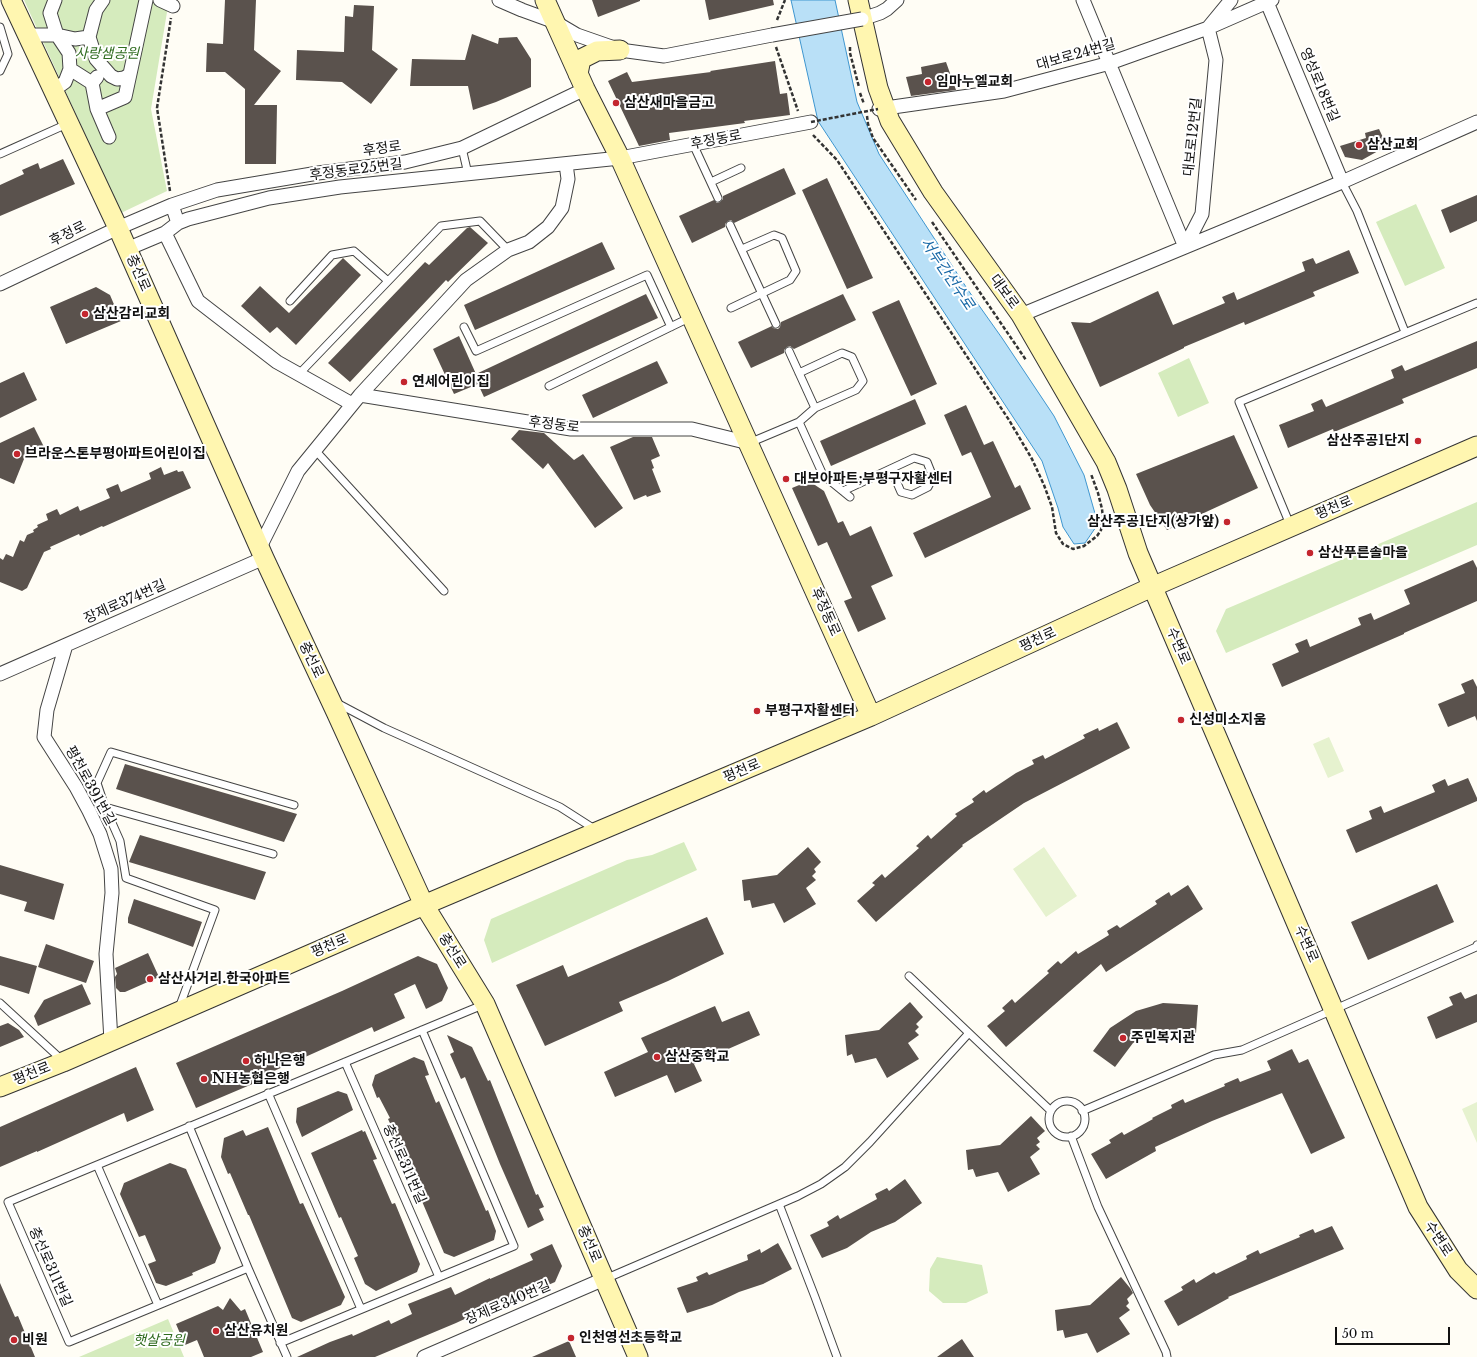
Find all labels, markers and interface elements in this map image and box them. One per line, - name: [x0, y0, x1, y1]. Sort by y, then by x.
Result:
- street label: 대보로24번길: [1035, 36, 1117, 74]
- street label: 영성로18번길: [1296, 45, 1342, 125]
- park label: 사랑샘공원: [75, 46, 139, 62]
- place label: 임마누엘교회: [936, 74, 1013, 90]
- marker: 임마누엘교회: [923, 77, 933, 87]
- place label: 삼산새마을금고: [624, 95, 714, 111]
- street label: 대보로12번길: [1181, 97, 1205, 177]
- marker: 삼산새마을금고: [611, 98, 621, 108]
- street label: 후정동로: [689, 127, 743, 153]
- place label: 삼산교회: [1367, 137, 1419, 153]
- street label: 후정로: [362, 138, 402, 160]
- marker: 삼산교회: [1354, 140, 1364, 150]
- street label: 후정동로25번길: [308, 156, 404, 184]
- street label: 후정로: [47, 218, 89, 250]
- water label: 서부간선수로: [916, 235, 978, 313]
- street label: 충선로: [122, 252, 154, 294]
- street label: 대보로: [986, 271, 1022, 313]
- place label: 삼산감리교회: [93, 306, 170, 322]
- marker: 삼산감리교회: [80, 309, 90, 319]
- place label: 연세어린이집: [412, 374, 489, 390]
- marker: 연세어린이집: [399, 377, 409, 387]
- street label: 후정동로: [527, 414, 581, 436]
- place label: 삼산주공1단지: [1327, 433, 1410, 449]
- marker: 삼산주공1단지: [1413, 436, 1423, 446]
- place label: 브라운스톤부평아파트어린이집: [25, 446, 205, 462]
- marker: 브라운스톤부평아파트어린이집: [12, 449, 22, 459]
- place label: 대보아파트;부평구자활센터: [794, 471, 953, 487]
- marker: 대보아파트;부평구자활센터: [781, 474, 791, 484]
- street label: 평천로: [1313, 493, 1355, 523]
- place label: 삼산주공1단지(상가앞): [1087, 514, 1219, 530]
- marker: 삼산주공1단지(상가앞): [1222, 517, 1232, 527]
- place label: 삼산푸른솔마을: [1318, 545, 1408, 561]
- marker: 삼산푸른솔마을: [1305, 548, 1315, 558]
- street label: 장제로374번길: [81, 576, 169, 628]
- street label: 후정동로: [807, 585, 843, 639]
- street label: 평천로: [1017, 624, 1059, 656]
- street label: 수변로: [1163, 625, 1193, 667]
- street label: 충선로: [295, 639, 327, 681]
- place label: 부평구자활센터: [765, 703, 855, 719]
- marker: 부평구자활센터: [752, 706, 762, 716]
- place label: 신성미소지움: [1189, 712, 1266, 728]
- marker: 신성미소지움: [1176, 715, 1186, 725]
- street label: 평천로391번길: [61, 743, 119, 829]
- street label: 평천로: [721, 756, 763, 786]
- street label: 수변로: [1291, 923, 1321, 965]
- street label: 충선로: [435, 930, 469, 972]
- street label: 평천로: [309, 931, 351, 961]
- place label: 삼산사거리.한국아파트: [158, 971, 290, 987]
- marker: 삼산사거리.한국아파트: [145, 974, 155, 984]
- place label: 주민복지관: [1131, 1030, 1195, 1046]
- marker: 주민복지관: [1118, 1033, 1128, 1043]
- place label: 삼산중학교: [665, 1049, 729, 1065]
- marker: 삼산중학교: [652, 1052, 662, 1062]
- place label: 하나은행: [254, 1053, 306, 1069]
- marker: 하나은행: [241, 1056, 251, 1066]
- street label: 평천로: [11, 1059, 53, 1089]
- place label: NH농협은행: [212, 1071, 290, 1087]
- marker: NH농협은행: [199, 1074, 209, 1084]
- street label: 충선로311번길: [379, 1122, 429, 1206]
- street label: 수변로: [1420, 1218, 1456, 1260]
- street label: 충선로: [574, 1223, 604, 1265]
- street label: 충선로311번길: [25, 1225, 75, 1309]
- street label: 장제로340번길: [463, 1277, 553, 1329]
- scale bar: [1337, 1319, 1452, 1345]
- place label: 삼산유치원: [224, 1323, 288, 1339]
- marker: 삼산유치원: [211, 1326, 221, 1336]
- text: 50 m: [1342, 1326, 1374, 1341]
- place label: 인천영선초등학교: [579, 1330, 682, 1346]
- place label: 비원: [22, 1332, 48, 1348]
- park label: 햇살공원: [133, 1333, 185, 1349]
- marker: 인천영선초등학교: [566, 1333, 576, 1343]
- marker: 비원: [9, 1335, 19, 1345]

